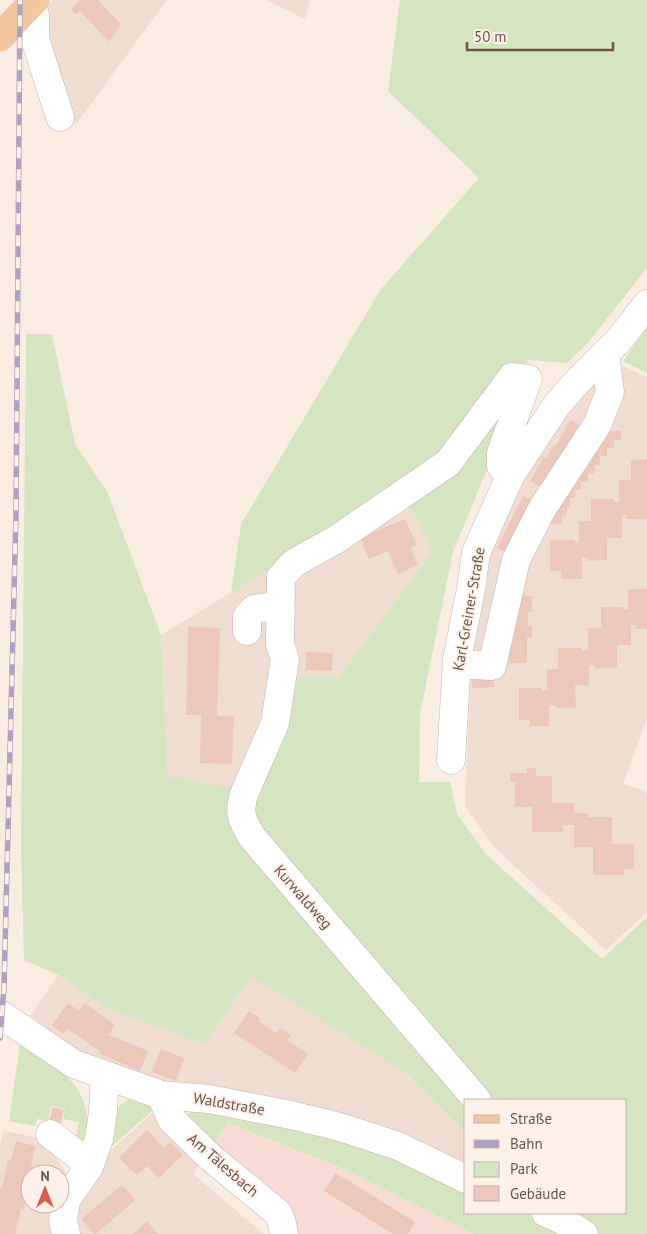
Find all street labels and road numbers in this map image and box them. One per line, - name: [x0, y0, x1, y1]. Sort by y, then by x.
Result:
- street label: Karl-Greiner-Straße: [448, 546, 489, 672]
- street label: Kurwaldweg: [270, 861, 337, 933]
- street label: Waldstraße: [192, 1088, 266, 1119]
- street label: Am Tälesbach: [184, 1129, 263, 1201]

